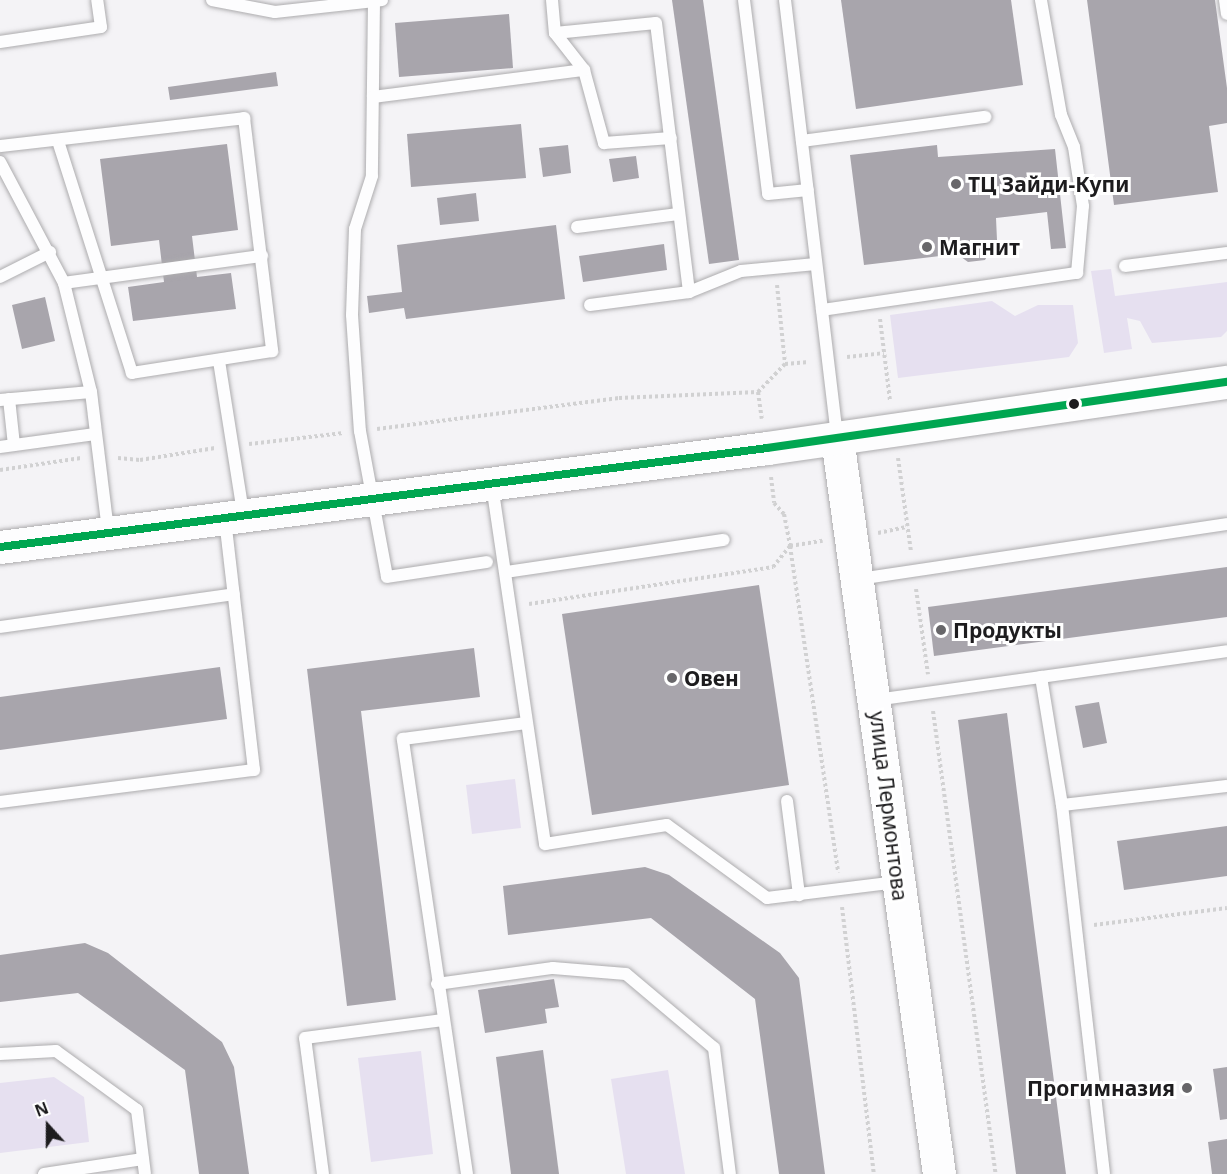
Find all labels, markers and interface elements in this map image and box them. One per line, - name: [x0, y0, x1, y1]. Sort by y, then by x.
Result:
- place label: ТЦ Зайди-Купи: [968, 171, 1129, 197]
- marker: ТЦ Зайди-Купи: [949, 177, 963, 191]
- place label: Магнит: [939, 234, 1020, 260]
- marker: Магнит: [920, 240, 934, 254]
- unlabelled marker: [1068, 398, 1080, 410]
- place label: Продукты: [953, 617, 1062, 643]
- marker: Продукты: [934, 623, 948, 637]
- place label: Овен: [684, 665, 739, 691]
- marker: Овен: [665, 671, 679, 685]
- street label: улица Лермонтова: [865, 710, 913, 902]
- place label: Прогимназия: [1027, 1075, 1175, 1101]
- marker: Прогимназия: [1180, 1081, 1194, 1095]
- north arrow: [18, 1096, 78, 1156]
- text: N: [32, 1097, 52, 1122]

